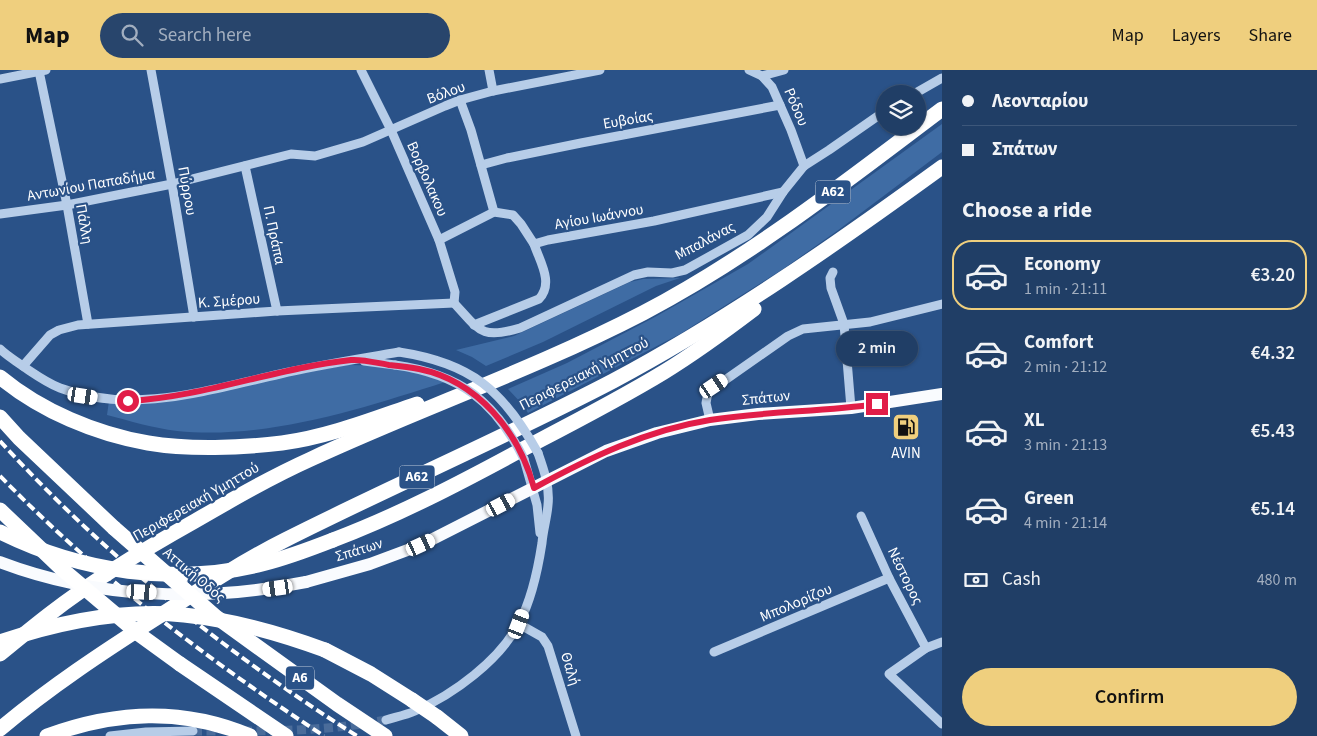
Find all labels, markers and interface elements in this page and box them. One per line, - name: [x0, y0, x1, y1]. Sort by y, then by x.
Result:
- search box: [100, 13, 450, 58]
- text: Map: [25, 18, 70, 53]
- icon: search: [118, 21, 146, 49]
- text: Search here: [158, 22, 251, 49]
- text: Map: [1112, 23, 1144, 48]
- text: Layers: [1172, 23, 1221, 48]
- text: Share: [1249, 23, 1292, 48]
- street label: Βόλου: [424, 76, 468, 110]
- street label: Ρόδου: [779, 85, 813, 129]
- map controls: [876, 85, 926, 135]
- button: layers: [876, 85, 926, 135]
- text: Λεονταρίου: [992, 88, 1088, 115]
- street label: Ευβοίας: [601, 105, 655, 135]
- text: Σπάτων: [992, 136, 1057, 163]
- street label: Βορβολακου: [401, 138, 453, 220]
- street label: Αντωνίου Παπαδήμα: [25, 163, 157, 207]
- street label: Πύρρου: [172, 165, 202, 217]
- road number: Α62: [816, 180, 850, 204]
- text: Choose a ride: [962, 194, 1092, 226]
- street label: Αγίου Ιωάννου: [553, 199, 645, 235]
- street label: Πάλλη: [70, 202, 98, 246]
- street label: Π. Πράπα: [258, 204, 291, 267]
- street label: Μπαλάνας: [671, 216, 739, 266]
- text: Economy: [1024, 251, 1101, 278]
- icon: car: [964, 253, 1009, 298]
- text: €3.20: [1251, 262, 1295, 289]
- text: 1 min · 21:11: [1024, 278, 1107, 300]
- street label: Κ. Σμέρου: [197, 288, 261, 314]
- text: Comfort: [1024, 329, 1094, 356]
- icon: car: [964, 331, 1009, 376]
- street label: Περιφερειακή Υμηττού: [516, 332, 652, 416]
- callout: 2 min: [836, 332, 918, 366]
- text: 2 min: [858, 337, 896, 359]
- text: €4.32: [1251, 340, 1295, 367]
- text: 2 min · 21:12: [1024, 356, 1107, 378]
- car: [697, 371, 730, 401]
- street label: Σπάτων: [741, 385, 791, 411]
- car: [67, 386, 98, 406]
- route start: [117, 390, 139, 412]
- route end: [866, 393, 888, 415]
- text: XL: [1024, 407, 1045, 434]
- icon: car: [964, 409, 1009, 454]
- fuel station icon: AVIN: [891, 412, 921, 442]
- text: €5.43: [1251, 418, 1295, 445]
- text: 3 min · 21:13: [1024, 434, 1107, 456]
- place label: AVIN: [891, 443, 921, 464]
- street label: Περιφερειακή Υμηττού: [129, 457, 263, 547]
- road number: Α62: [400, 466, 434, 488]
- text: Green: [1024, 485, 1074, 512]
- icon: car: [964, 487, 1009, 532]
- car: [484, 491, 517, 519]
- text: €5.14: [1251, 496, 1295, 523]
- text: 4 min · 21:14: [1024, 512, 1107, 534]
- car: [404, 532, 437, 558]
- street label: Σπάτων: [333, 533, 385, 567]
- street label: Αττική Οδός: [158, 543, 230, 608]
- street label: Νέστορος: [882, 544, 928, 609]
- icon: cash: [962, 566, 990, 594]
- text: Cash: [1002, 566, 1041, 593]
- text: 480 m: [1257, 569, 1297, 591]
- car: [262, 578, 293, 598]
- street label: Μπολορίζου: [757, 578, 835, 628]
- car: [126, 584, 157, 600]
- car: [506, 607, 531, 641]
- street label: Θαλή: [555, 650, 585, 688]
- road number: Α6: [286, 666, 314, 690]
- button: Confirm: [962, 668, 1297, 726]

